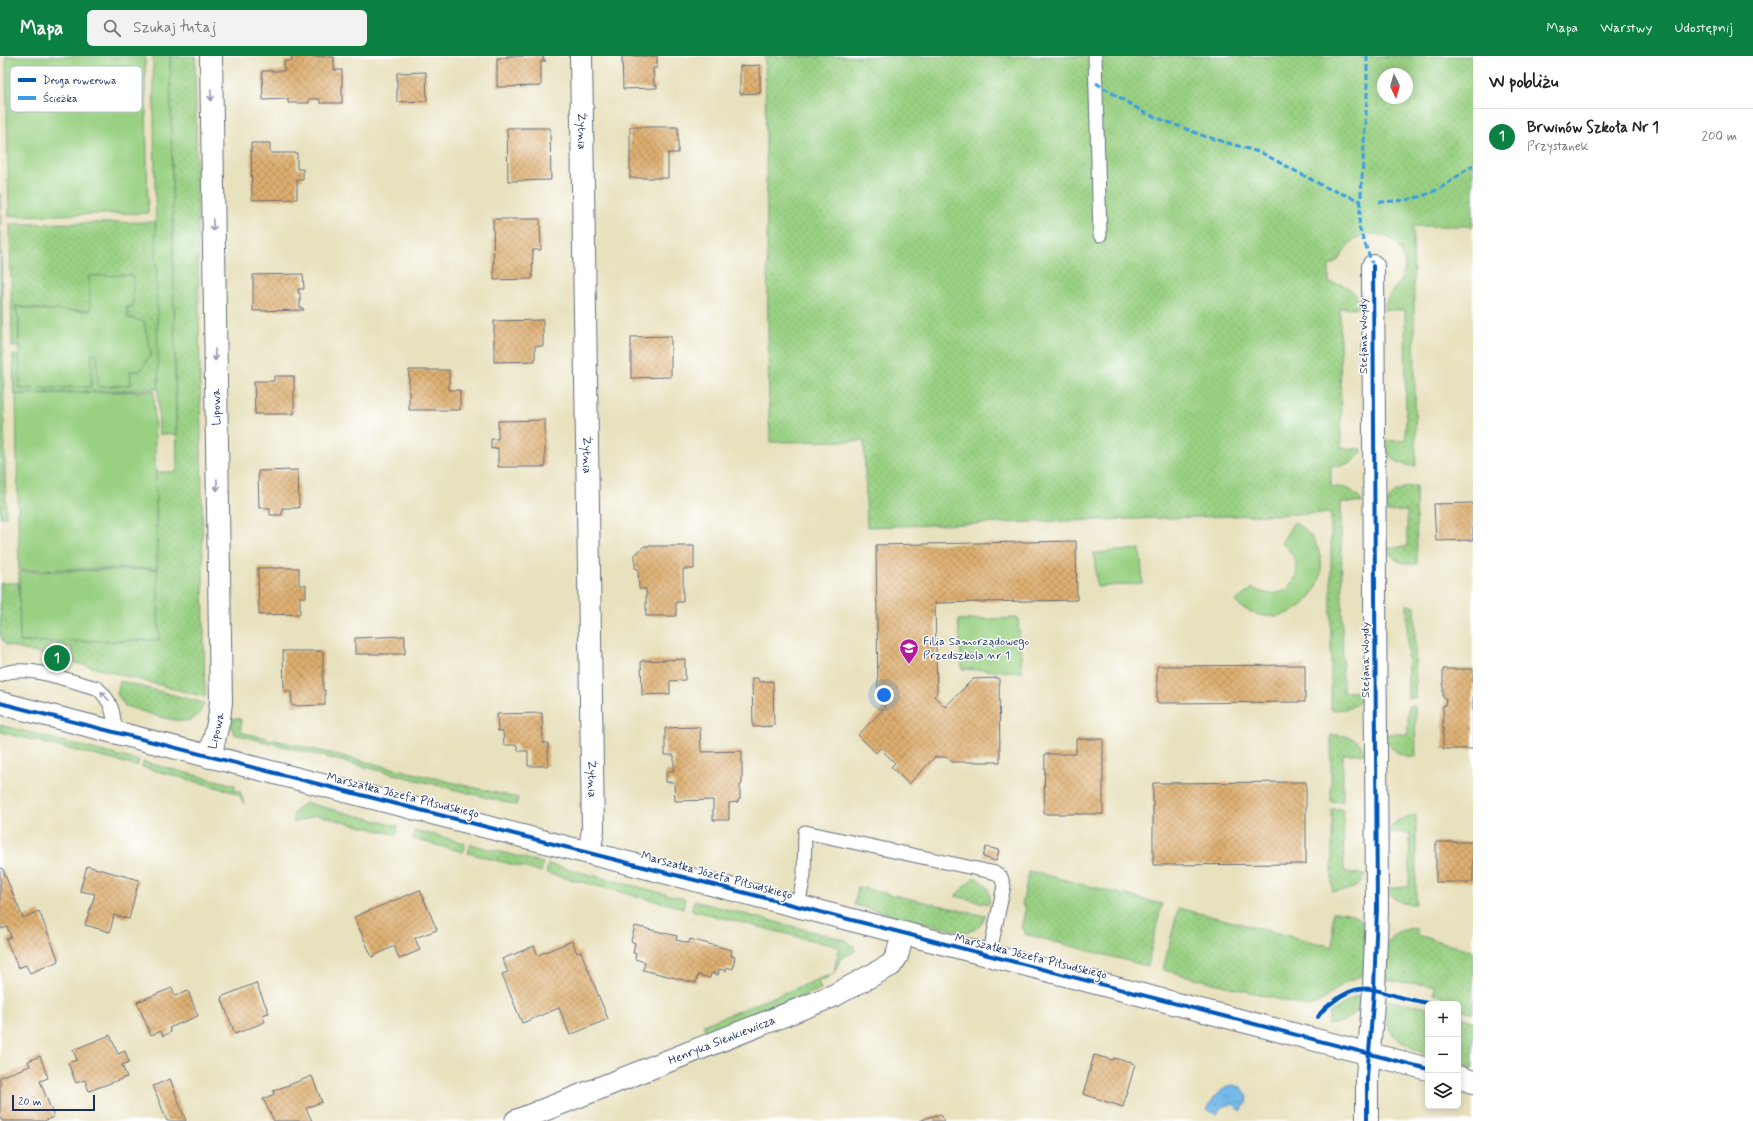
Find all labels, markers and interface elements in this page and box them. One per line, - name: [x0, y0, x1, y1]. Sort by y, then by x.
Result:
- search box: [87, 10, 367, 46]
- text: Mapa: [20, 16, 63, 41]
- icon: search: [101, 17, 123, 39]
- text: Szukaj tutaj: [133, 18, 216, 38]
- text: Mapa: [1546, 19, 1578, 37]
- text: Warstwy: [1600, 19, 1652, 37]
- text: Udostępnij: [1674, 19, 1733, 37]
- legend: [10, 66, 142, 112]
- north arrow: [1377, 68, 1413, 104]
- text: W pobliżu: [1489, 71, 1558, 93]
- text: Droga rowerowa: [43, 74, 117, 88]
- one-way arrow: [207, 88, 215, 101]
- text: Ścieżka: [43, 91, 78, 106]
- street label: Żytnia: [573, 112, 589, 150]
- text: Brwinów Szkoła Nr 1: [1527, 118, 1659, 138]
- text: 1: [1499, 128, 1505, 145]
- text: 200 m: [1702, 128, 1737, 145]
- text: Przystanek: [1527, 138, 1588, 155]
- one-way arrow: [209, 218, 217, 231]
- street label: Stefana Woydy: [1356, 298, 1372, 374]
- one-way arrow: [211, 348, 219, 361]
- street label: Lipowa: [209, 388, 225, 426]
- street label: Żytnia: [578, 436, 594, 474]
- one-way arrow: [213, 478, 221, 491]
- street label: Stefana Woydy: [1358, 622, 1374, 698]
- place label: Filia Samorządowego Przedszkola nr 1: [923, 634, 1030, 664]
- school or university icon: Filia Samorządowego Przedszkola nr 1: [898, 637, 920, 665]
- pin: 1: [44, 643, 70, 673]
- your location: [874, 685, 894, 705]
- one-way arrow: [100, 691, 109, 701]
- street label: Lipowa: [205, 711, 229, 751]
- street label: Żytnia: [583, 760, 599, 798]
- street label: Marszałka Józefa Piłsudskiego: [325, 769, 481, 824]
- street label: Marszałka Józefa Piłsudskiego: [639, 848, 794, 905]
- street label: Marszałka Józefa Piłsudskiego: [953, 930, 1109, 985]
- map controls: [1425, 1001, 1461, 1109]
- button: +: [1425, 1001, 1461, 1037]
- street label: Henryka Sienkiewicza: [666, 1013, 778, 1069]
- button: −: [1425, 1037, 1461, 1073]
- button: layers: [1425, 1073, 1461, 1109]
- scale bar: [12, 1093, 95, 1112]
- text: 20 m: [18, 1095, 41, 1109]

